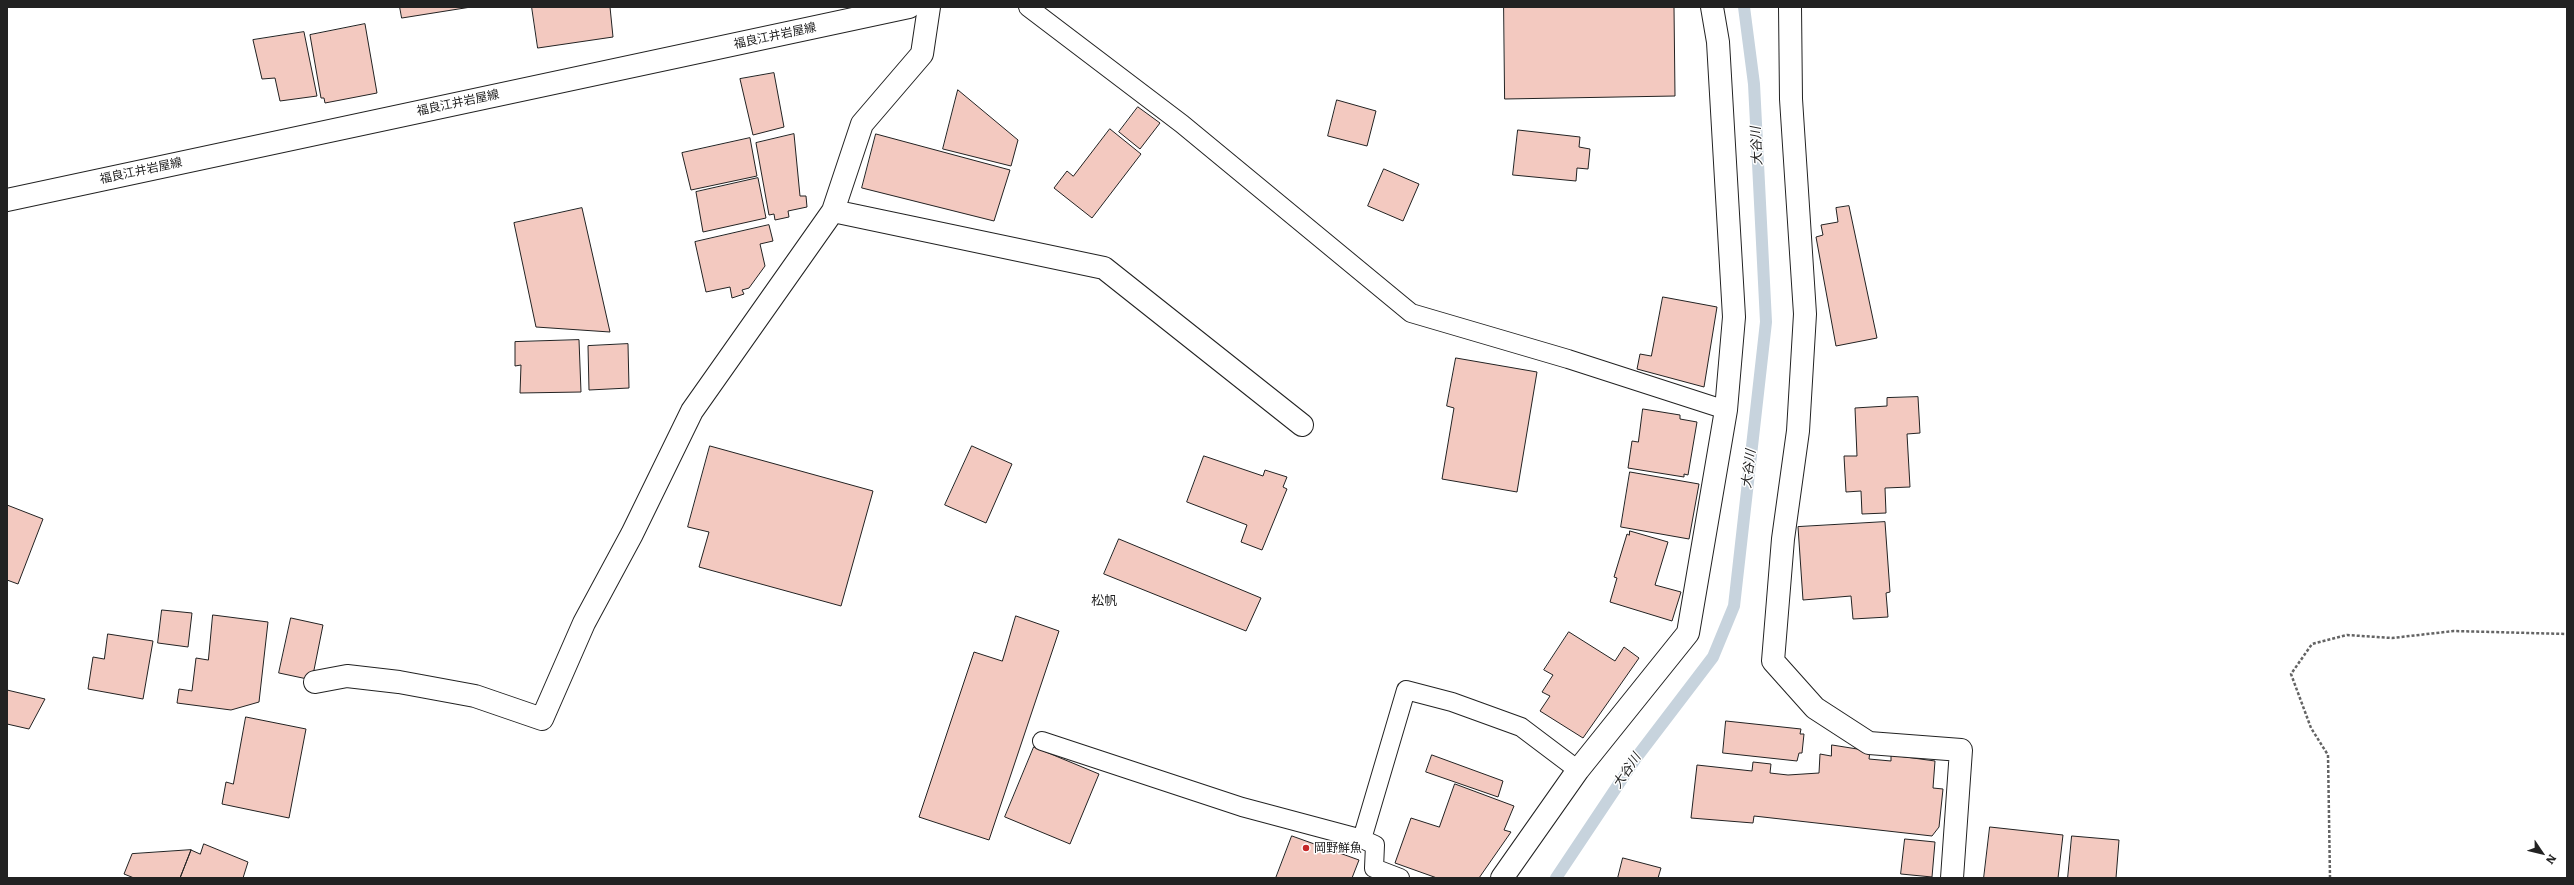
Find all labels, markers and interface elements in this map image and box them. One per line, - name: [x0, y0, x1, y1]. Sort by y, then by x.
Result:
- street label: 福良江井岩屋線: [732, 20, 818, 52]
- street label: 福良江井岩屋線: [415, 87, 501, 119]
- water label: 大谷川: [1748, 126, 1766, 166]
- street label: 福良江井岩屋線: [98, 155, 184, 187]
- water label: 大谷川: [1739, 449, 1759, 489]
- district label: 松帆: [1091, 593, 1117, 609]
- water label: 大谷川: [1610, 750, 1644, 792]
- north arrow: [2522, 833, 2562, 873]
- place label: 岡野鮮魚: [1314, 841, 1362, 855]
- marker: 岡野鮮魚: [1301, 843, 1311, 853]
- text: N: [2543, 852, 2561, 868]

